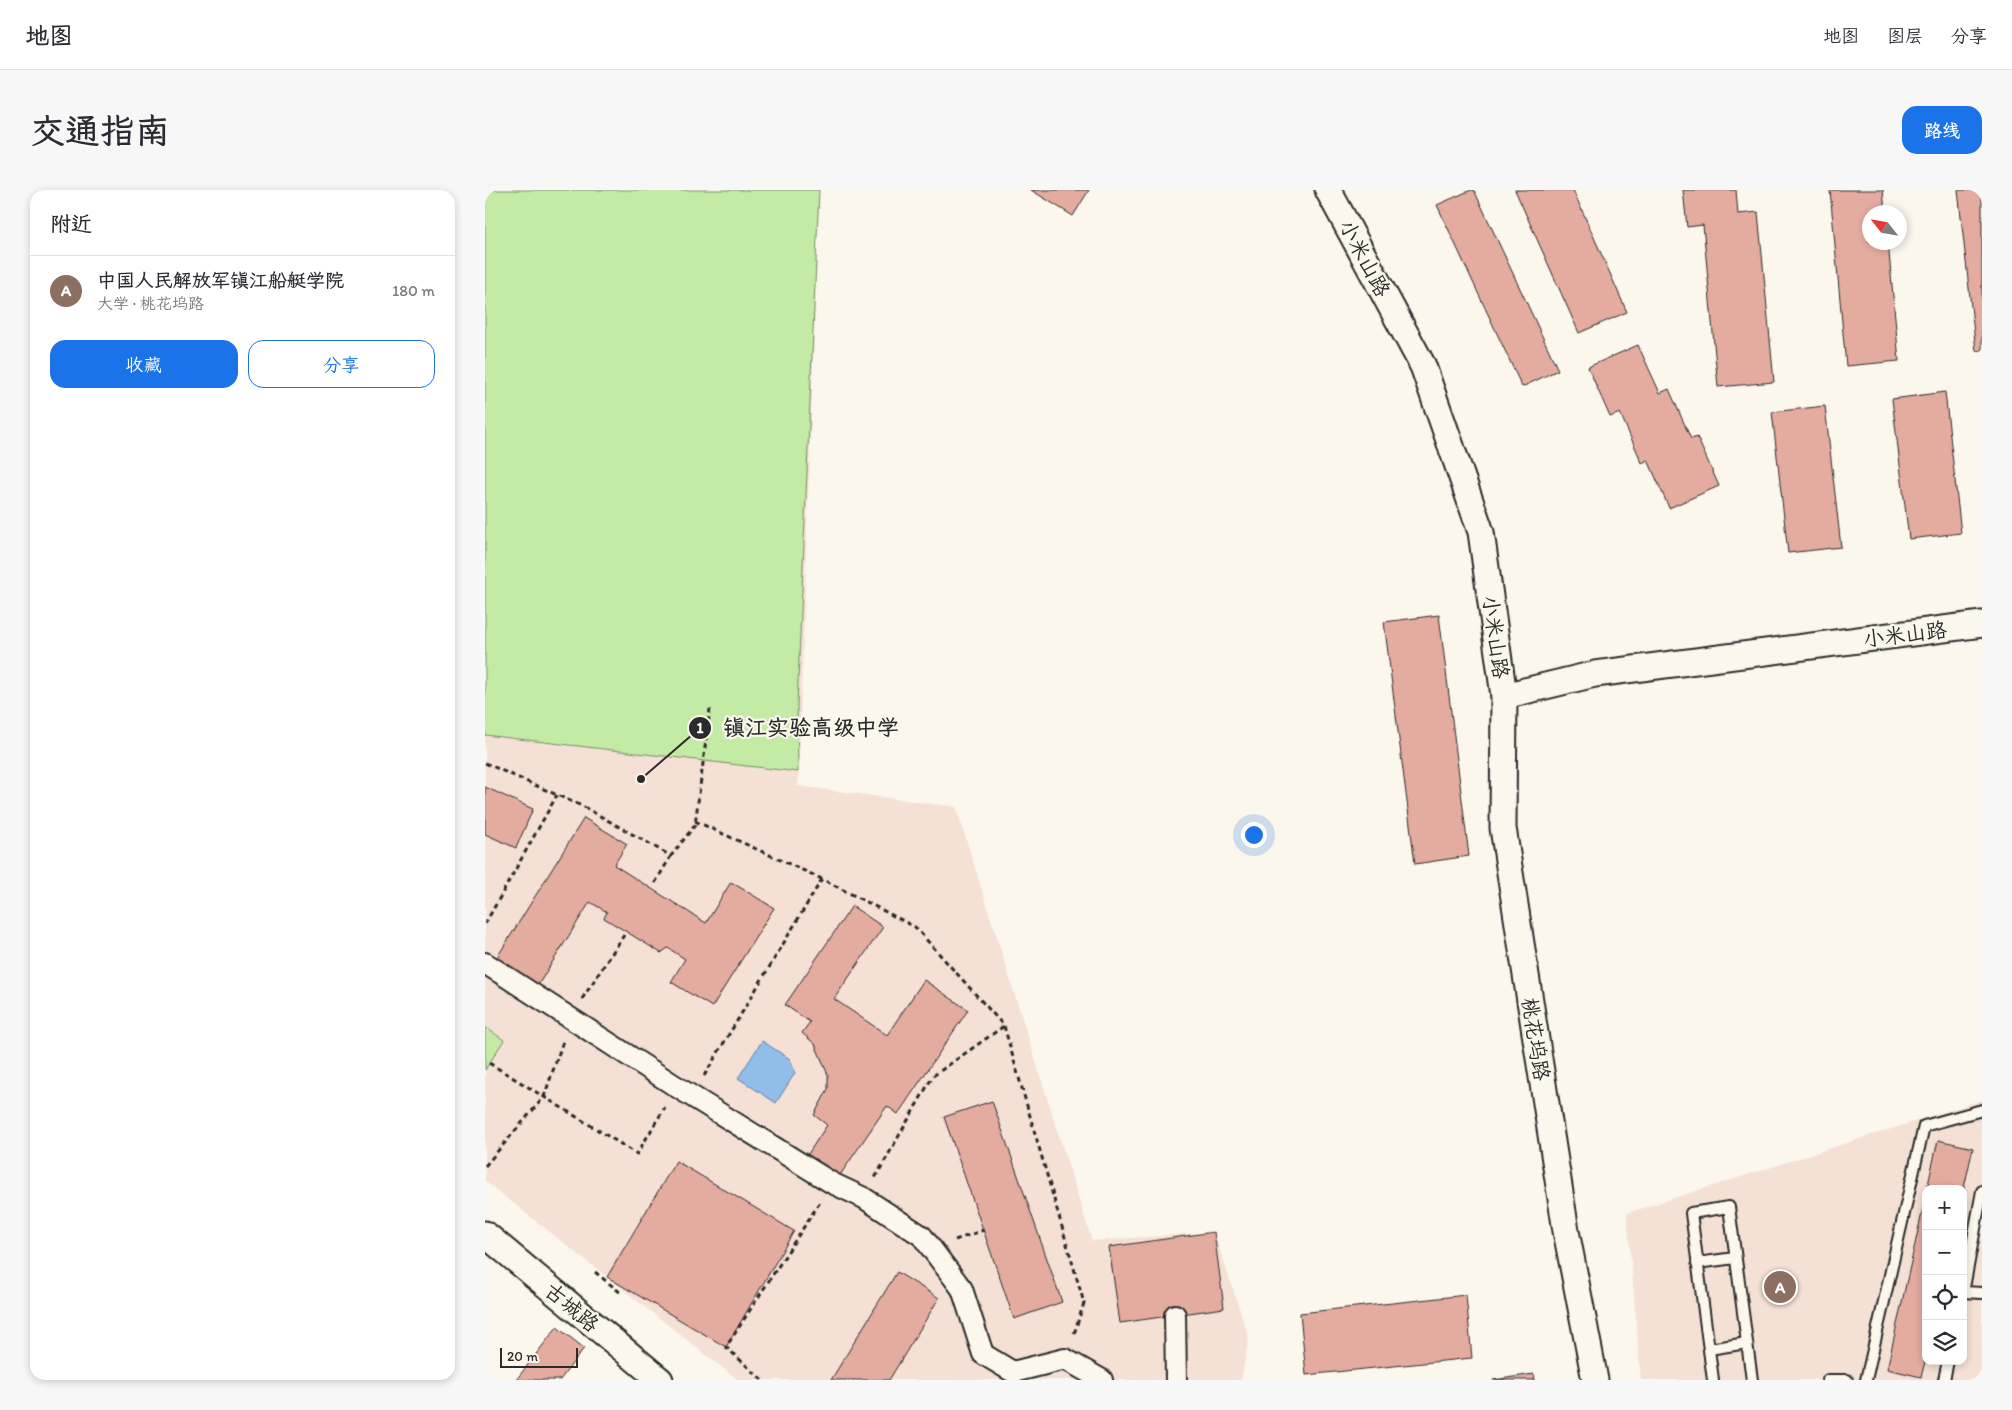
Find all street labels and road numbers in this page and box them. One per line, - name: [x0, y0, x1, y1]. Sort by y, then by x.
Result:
- street label: 小米山路: [1334, 215, 1396, 301]
- street label: 小米山路: [1478, 594, 1514, 680]
- street label: 小米山路: [1862, 616, 1948, 652]
- street label: 桃花坞路: [1517, 996, 1555, 1082]
- street label: 古城路: [540, 1277, 604, 1337]

